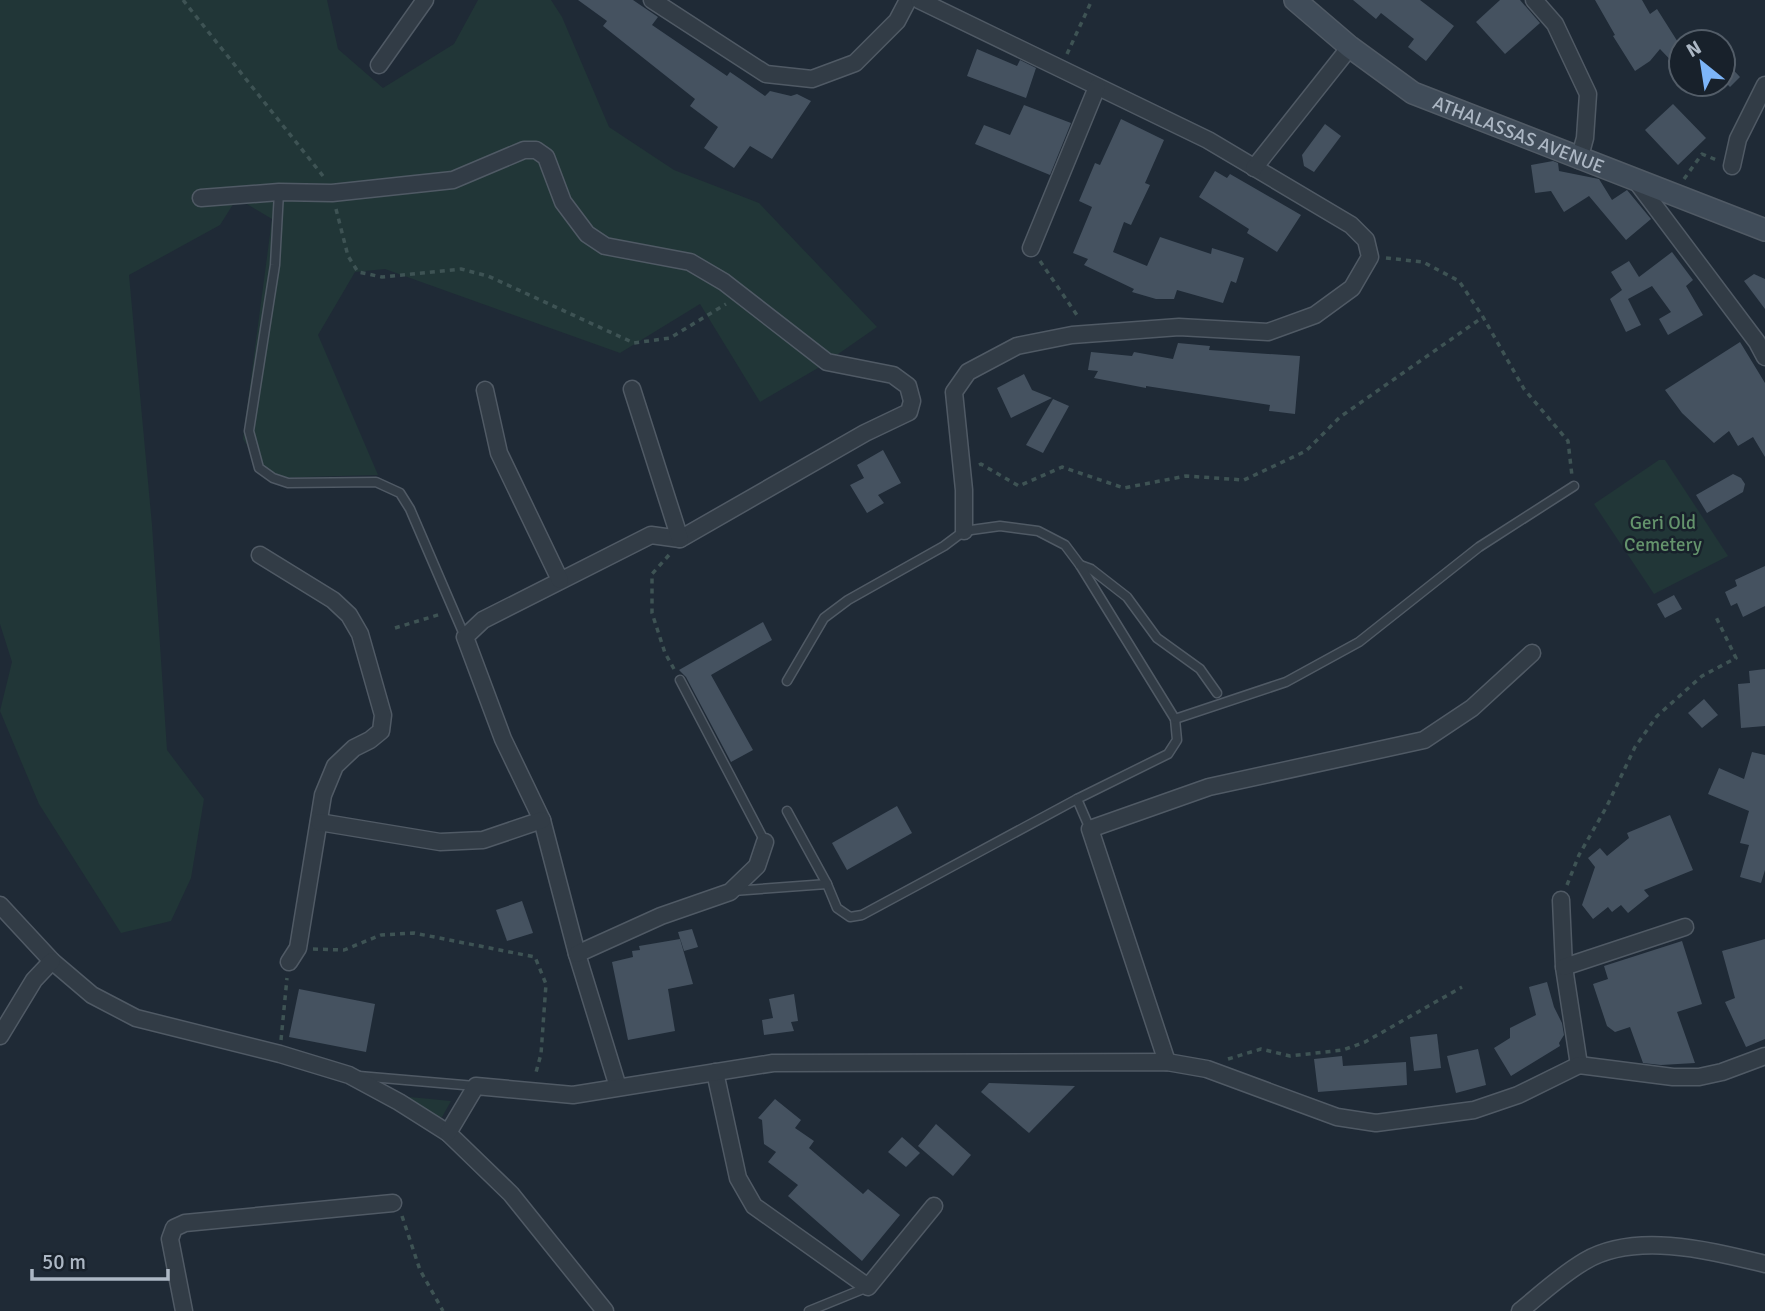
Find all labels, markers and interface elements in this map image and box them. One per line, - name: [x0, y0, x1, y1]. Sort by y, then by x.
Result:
- north arrow: [1667, 28, 1737, 98]
- text: N: [1682, 35, 1706, 63]
- street label: ATHALASSAS AVENUE: [1429, 91, 1608, 179]
- park label: Geri Old Cemetery: [1624, 511, 1702, 557]
- scale bar: [32, 1238, 168, 1282]
- text: 50 m: [42, 1249, 86, 1275]

